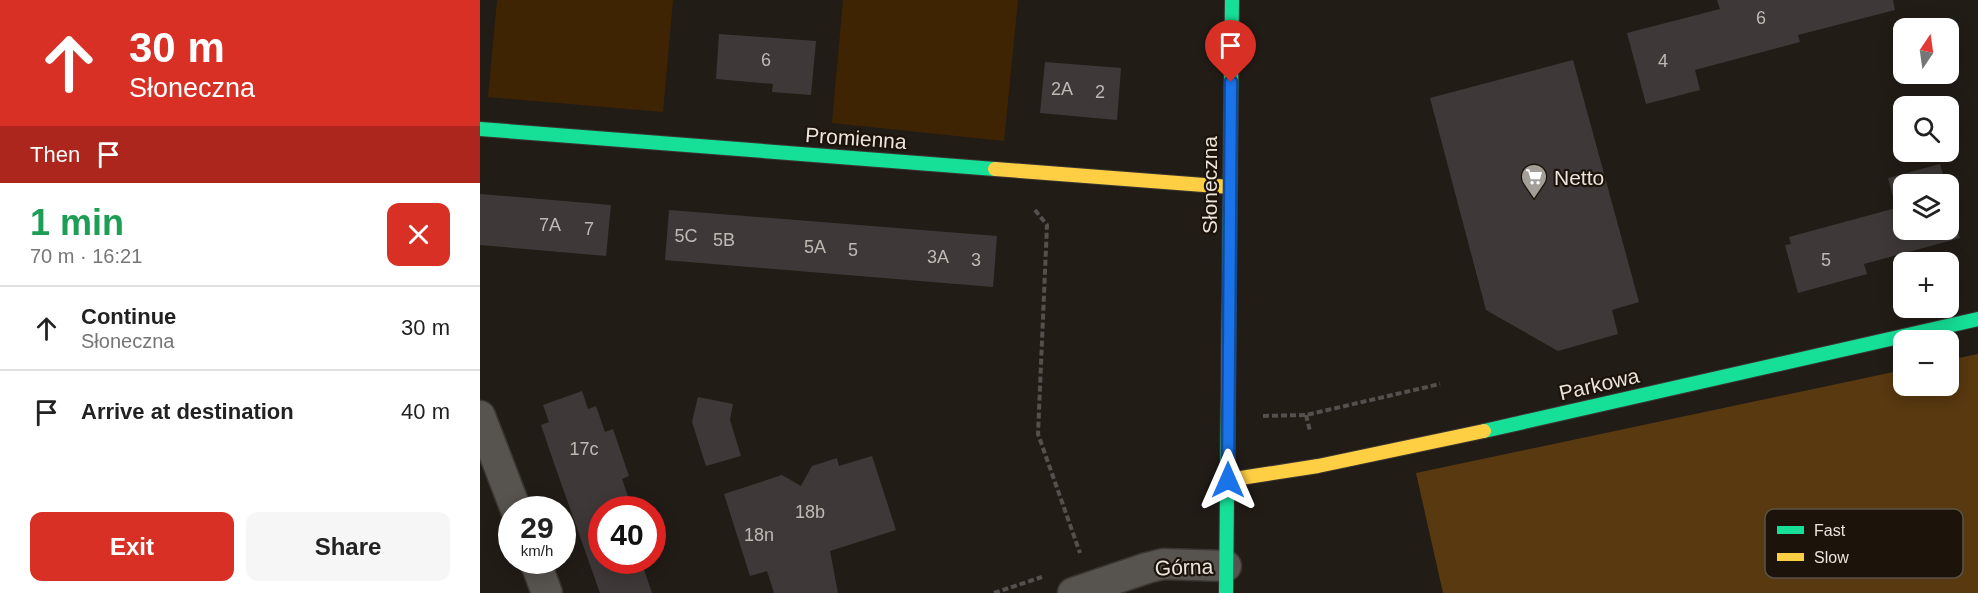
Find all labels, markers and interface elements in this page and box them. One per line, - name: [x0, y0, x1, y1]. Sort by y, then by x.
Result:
- house number: 6: [1756, 8, 1766, 28]
- north arrow: [1893, 18, 1959, 84]
- map controls: [1893, 18, 1959, 396]
- pin: [1205, 20, 1256, 82]
- icon: ahead: [30, 24, 108, 102]
- text: 30 m: [129, 24, 225, 71]
- icon: arrive: [1214, 29, 1247, 62]
- house number: 6: [761, 50, 771, 70]
- house number: 4: [1658, 51, 1668, 71]
- text: Słoneczna: [129, 73, 255, 103]
- house number: 2A: [1051, 79, 1073, 99]
- house number: 2: [1095, 82, 1105, 102]
- button: search: [1893, 96, 1959, 162]
- street label: Promienna: [805, 123, 908, 153]
- street label: Słoneczna: [1198, 136, 1221, 234]
- icon: arrive: [92, 138, 125, 171]
- text: Then: [30, 142, 80, 167]
- supermarket icon: Netto: [1519, 162, 1549, 200]
- place label: Netto: [1554, 166, 1604, 189]
- button: layers: [1893, 174, 1959, 240]
- text: 1 min: [30, 202, 124, 243]
- button: close: [387, 203, 450, 266]
- house number: 7A: [539, 215, 561, 235]
- house number: 7: [584, 219, 594, 239]
- house number: 5C: [674, 226, 698, 246]
- house number: 5B: [713, 230, 735, 250]
- house number: 5A: [804, 237, 826, 257]
- house number: 5: [848, 240, 858, 260]
- text: 70 m · 16:21: [30, 245, 142, 267]
- house number: 3A: [927, 247, 949, 267]
- house number: 3: [971, 250, 981, 270]
- house number: 5: [1821, 250, 1831, 270]
- button: +: [1893, 252, 1959, 318]
- text: Continue: [81, 304, 176, 329]
- icon: ahead: [30, 312, 63, 345]
- text: 30 m: [401, 315, 450, 340]
- text: Słoneczna: [81, 330, 174, 352]
- button: −: [1893, 330, 1959, 396]
- street label: Parkowa: [1557, 364, 1642, 404]
- icon: arrive: [30, 396, 63, 429]
- text: Arrive at destination: [81, 399, 294, 424]
- text: 40 m: [401, 399, 450, 424]
- house number: 17c: [569, 439, 599, 459]
- position arrow: [1196, 448, 1260, 512]
- speed limit sign: 40: [588, 496, 666, 574]
- house number: 18b: [795, 502, 825, 522]
- legend: [1765, 509, 1963, 578]
- text: 29: [520, 511, 554, 544]
- button: Exit: [30, 512, 234, 581]
- button: Share: [246, 512, 450, 581]
- text: Fast: [1814, 522, 1846, 539]
- house number: 18n: [744, 525, 774, 545]
- text: km/h: [521, 542, 553, 559]
- text: Slow: [1814, 549, 1849, 566]
- street label: Górna: [1154, 554, 1214, 580]

